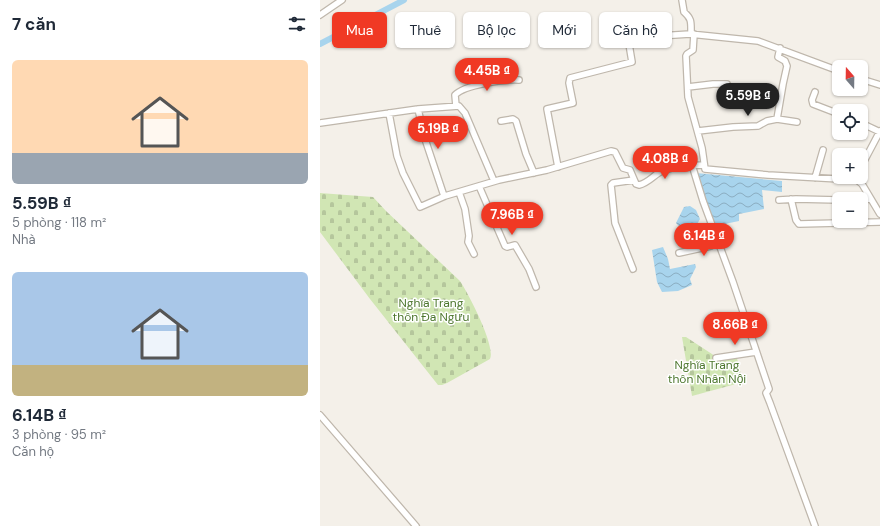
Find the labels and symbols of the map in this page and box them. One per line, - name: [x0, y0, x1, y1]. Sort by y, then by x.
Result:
- pin: 4.45B ₫: [450, 58, 524, 92]
- north arrow: [832, 60, 868, 96]
- pin: 5.59B ₫: [711, 83, 785, 117]
- pin: 5.19B ₫: [401, 116, 475, 150]
- pin: 4.08B ₫: [628, 146, 702, 180]
- pin: 7.96B ₫: [475, 202, 549, 236]
- pin: 6.14B ₫: [667, 223, 741, 257]
- park label: Nghĩa Trang thôn Đa Ngưu: [393, 295, 470, 325]
- pin: 8.66B ₫: [698, 312, 772, 346]
- park label: Nghĩa Trang thôn Nhân Nội: [668, 357, 746, 387]

